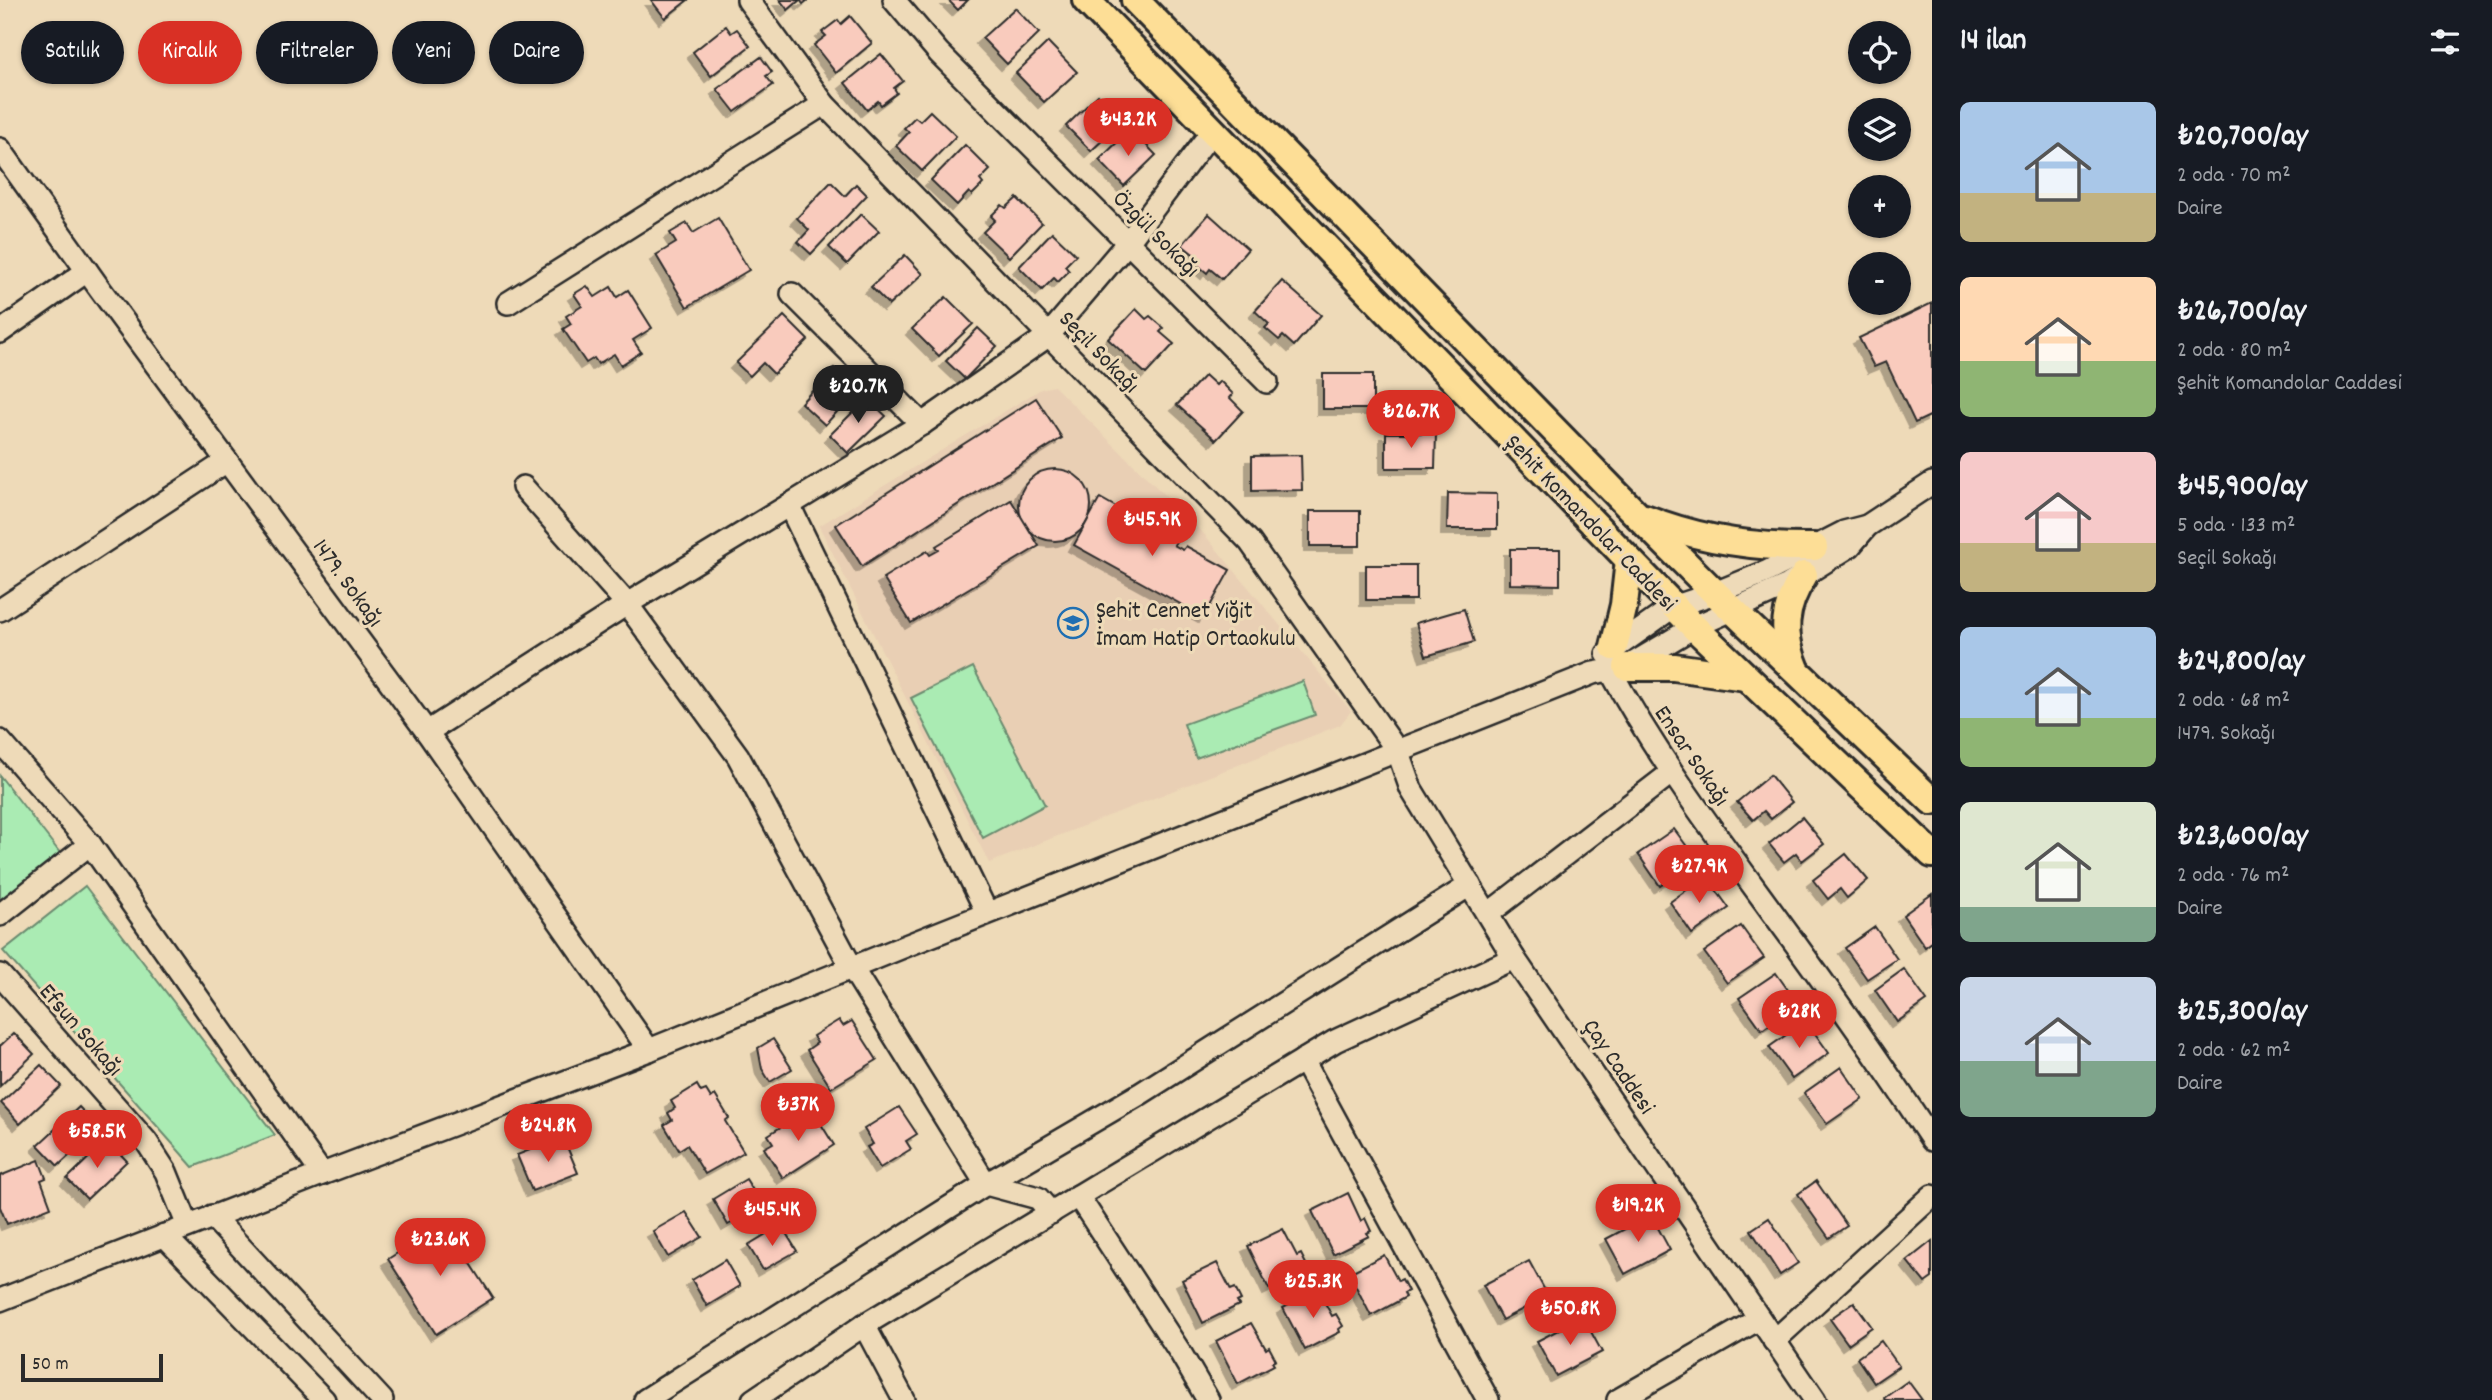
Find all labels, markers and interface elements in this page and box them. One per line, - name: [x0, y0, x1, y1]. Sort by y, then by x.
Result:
- chip: Satılık: [21, 21, 124, 84]
- chip: Kiralık: [138, 21, 242, 84]
- chip: Filtreler: [256, 21, 378, 84]
- chip: Yeni: [392, 21, 475, 84]
- chip: Daire: [489, 21, 584, 84]
- map controls: [1848, 21, 1911, 315]
- button: locate: [1848, 21, 1911, 84]
- text: 14 ilan: [1960, 21, 2026, 64]
- icon: filters: [2426, 23, 2464, 61]
- button: layers: [1848, 98, 1911, 161]
- pin: ₺43.2K: [1071, 99, 1185, 158]
- text: ₺43.2K: [1099, 104, 1157, 137]
- text: ₺20,700/ay: [2177, 117, 2308, 160]
- icon: home: [2016, 130, 2100, 214]
- text: 2 oda · 70 m²: [2177, 160, 2291, 193]
- button: +: [1848, 175, 1911, 238]
- street label: Özgül Sokağı: [1103, 184, 1206, 287]
- text: Daire: [2177, 193, 2223, 226]
- button: −: [1848, 252, 1911, 315]
- text: ₺26,700/ay: [2177, 292, 2306, 335]
- street label: Seçil Sokağı: [1050, 304, 1146, 402]
- icon: home: [2016, 305, 2100, 389]
- text: 2 oda · 80 m²: [2177, 335, 2291, 368]
- pin: ₺20.7K: [801, 366, 915, 425]
- text: Şehit Komandolar Caddesi: [2177, 368, 2402, 401]
- text: ₺20.7K: [829, 371, 887, 404]
- pin: ₺26.7K: [1354, 391, 1468, 450]
- text: ₺26.7K: [1382, 396, 1440, 429]
- street label: Şehit Komandolar Caddesi: [1496, 428, 1684, 620]
- text: ₺45,900/ay: [2177, 467, 2307, 510]
- icon: home: [2016, 480, 2100, 564]
- pin: ₺45.9K: [1095, 498, 1209, 558]
- text: ₺45.9K: [1123, 504, 1181, 537]
- text: 5 oda · 133 m²: [2177, 510, 2295, 543]
- street label: 1479. Sokağı: [303, 532, 390, 635]
- text: Seçil Sokağı: [2177, 543, 2276, 576]
- place label: Şehit Cennet Yiğit İmam Hatip Ortaokulu: [1096, 595, 1296, 657]
- school or university icon: Şehit Cennet Yiğit İmam Hatip Ortaokulu: [1056, 606, 1090, 640]
- text: ₺24,800/ay: [2177, 642, 2304, 685]
- icon: home: [2016, 655, 2100, 739]
- text: 2 oda · 68 m²: [2177, 685, 2290, 718]
- street label: Ensar Sokağı: [1644, 699, 1737, 814]
- text: 1479. Sokağı: [2177, 718, 2275, 751]
- text: ₺23,600/ay: [2177, 817, 2308, 860]
- icon: home: [2016, 830, 2100, 914]
- pin: ₺27.9K: [1642, 846, 1756, 905]
- text: ₺27.9K: [1671, 851, 1727, 884]
- text: 2 oda · 76 m²: [2177, 860, 2289, 893]
- text: Daire: [2177, 893, 2223, 926]
- street label: Efsun Sokağı: [30, 977, 130, 1085]
- pin: ₺28K: [1758, 990, 1840, 1050]
- text: ₺25,300/ay: [2177, 992, 2307, 1035]
- text: ₺28K: [1778, 996, 1820, 1029]
- icon: home: [2016, 1005, 2100, 1089]
- street label: Çay Caddesi: [1573, 1013, 1662, 1122]
- text: 2 oda · 62 m²: [2177, 1035, 2291, 1068]
- text: Daire: [2177, 1068, 2223, 1101]
- pin: ₺37K: [757, 1084, 839, 1143]
- text: ₺37K: [777, 1089, 819, 1122]
- pin: ₺24.8K: [491, 1104, 605, 1164]
- pin: ₺58.5K: [40, 1110, 154, 1170]
- text: ₺24.8K: [520, 1110, 576, 1143]
- text: ₺58.5K: [68, 1116, 126, 1149]
- pin: ₺19.2K: [1581, 1184, 1695, 1244]
- pin: ₺45.4K: [715, 1188, 829, 1248]
- text: ₺19.2K: [1612, 1190, 1664, 1223]
- text: ₺45.4K: [744, 1194, 801, 1227]
- pin: ₺23.6K: [383, 1218, 497, 1278]
- text: ₺23.6K: [411, 1224, 469, 1257]
- pin: ₺25.3K: [1256, 1260, 1370, 1320]
- text: ₺25.3K: [1284, 1266, 1342, 1299]
- pin: ₺50.8K: [1513, 1288, 1627, 1347]
- text: ₺50.8K: [1540, 1293, 1600, 1326]
- scale bar: [21, 1351, 163, 1383]
- text: 50 m: [32, 1352, 69, 1379]

